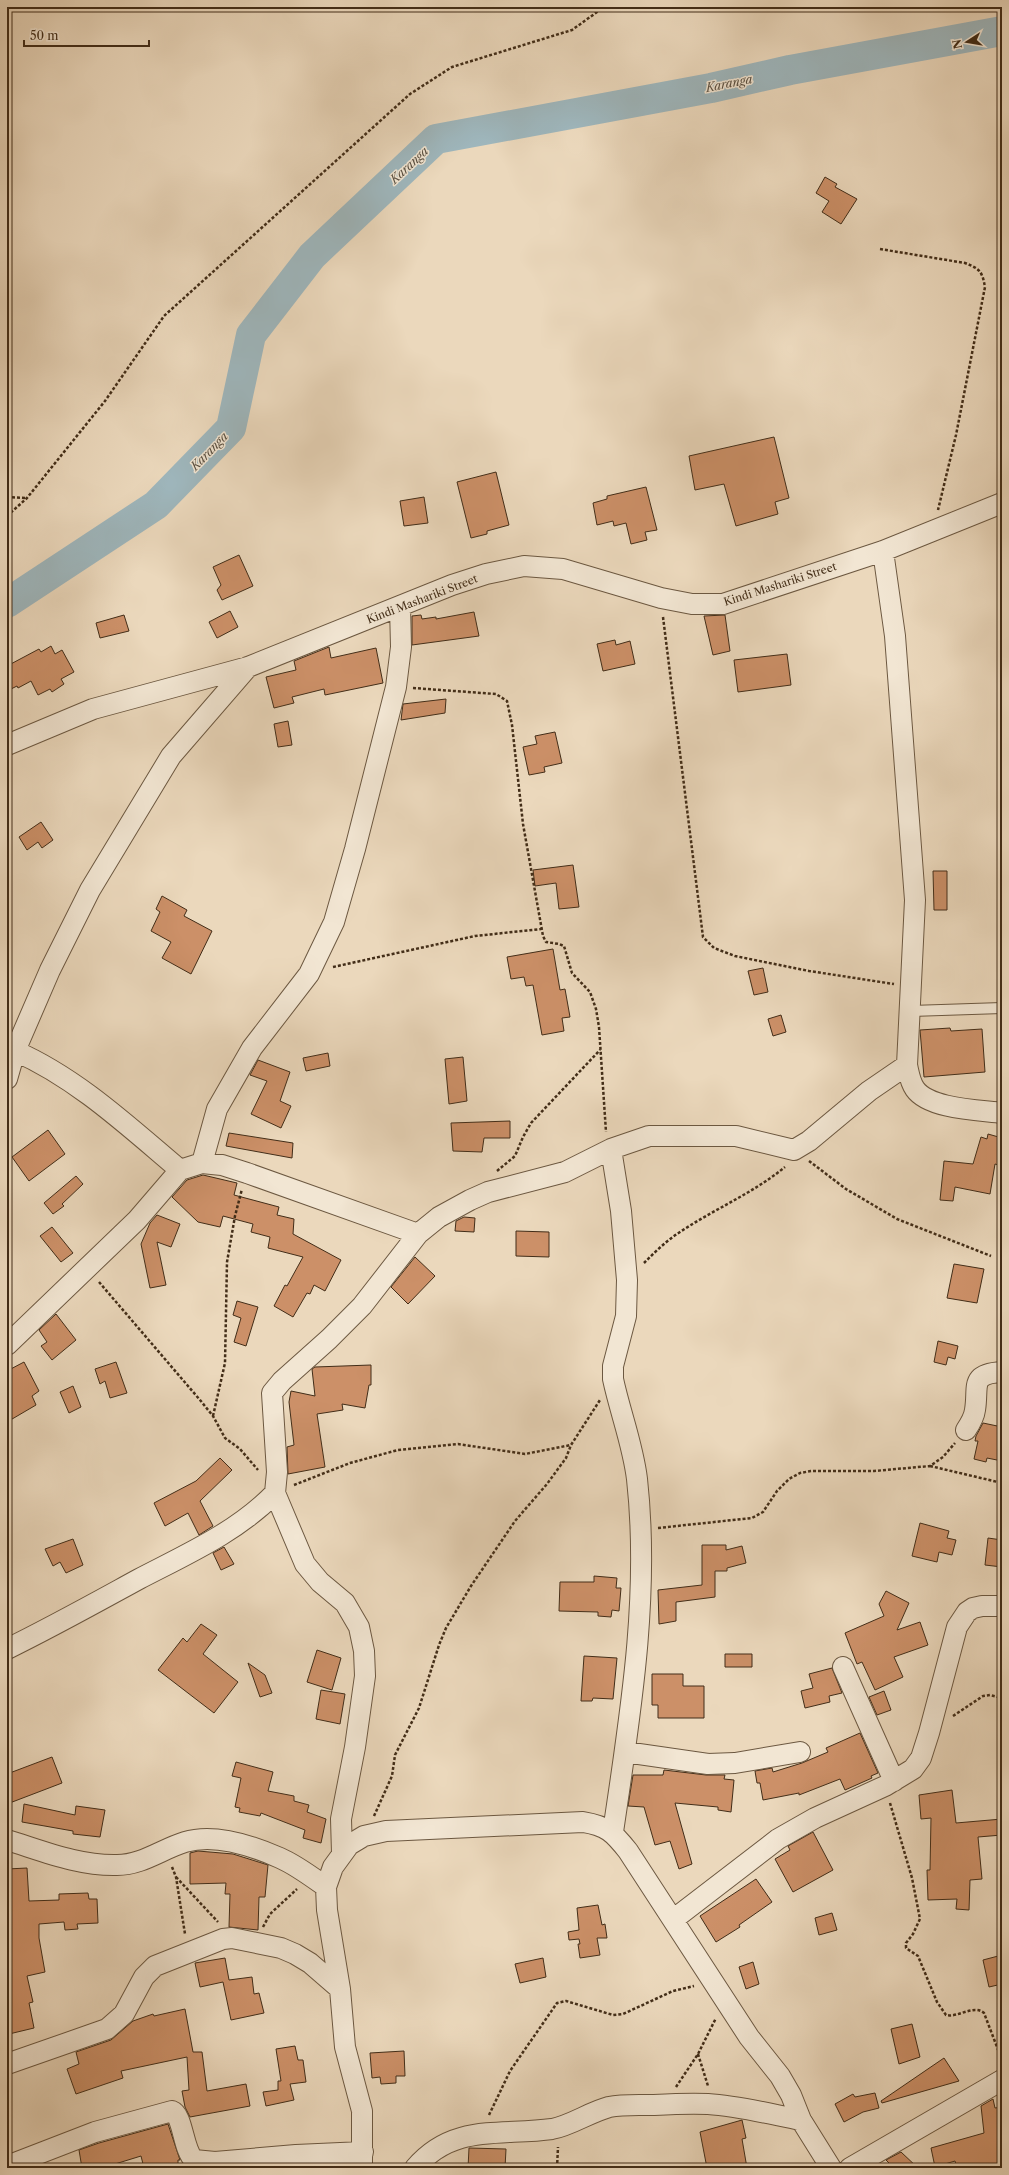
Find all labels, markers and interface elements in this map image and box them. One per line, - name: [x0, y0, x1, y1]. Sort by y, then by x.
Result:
- scale bar: [24, 22, 149, 48]
- north arrow: [947, 22, 987, 62]
- text: 50 m: [30, 28, 59, 43]
- text: N: [949, 38, 965, 50]
- water label: Karanga: [703, 71, 754, 95]
- water label: Karanga: [386, 143, 431, 187]
- water label: Karanga: [186, 429, 231, 474]
- street label: Kindi Mashariki Street: [722, 559, 838, 609]
- street label: Kindi Mashariki Street: [364, 571, 480, 627]

